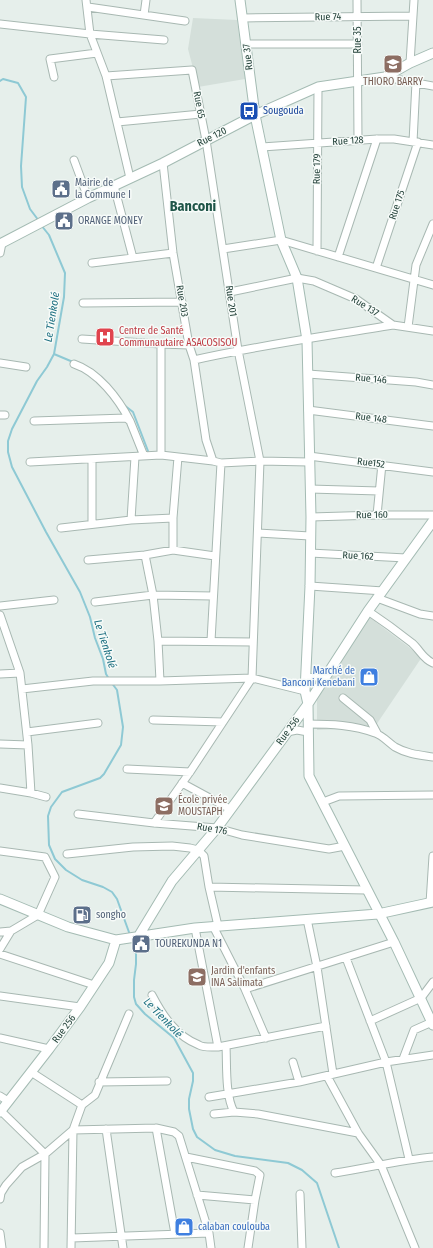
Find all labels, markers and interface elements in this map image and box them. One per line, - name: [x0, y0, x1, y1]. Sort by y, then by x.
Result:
- street label: Rue 74: [315, 11, 342, 23]
- street label: Rue 35: [352, 26, 364, 54]
- street label: Rue 37: [240, 43, 256, 71]
- school or university icon: THIORO BARRY: [382, 53, 404, 75]
- place label: THIORO BARRY: [363, 76, 423, 88]
- street label: Rue 65: [190, 90, 208, 120]
- bus stop icon: Sougouda: [238, 100, 260, 122]
- place label: Sougouda: [263, 105, 304, 117]
- street label: Rue 120: [195, 125, 229, 149]
- street label: Rue 128: [332, 134, 364, 148]
- street label: Rue 179: [311, 153, 323, 184]
- place label: Mairie de la Commune I: [75, 177, 131, 201]
- public building icon: Mairie de la Commune I: [50, 178, 72, 200]
- street label: Rue 175: [387, 188, 408, 221]
- district label: Banconi: [170, 198, 217, 215]
- public building icon: ORANGE MONEY: [53, 210, 75, 232]
- place label: ORANGE MONEY: [78, 215, 143, 227]
- street label: Rue 203: [173, 284, 191, 318]
- street label: Rue 201: [223, 285, 239, 317]
- water label: Le Tienkolé: [42, 291, 62, 343]
- street label: Rue 137: [349, 293, 381, 319]
- place label: Centre de Santé Communautaire ASACOSISOU: [119, 325, 238, 349]
- hospital icon: Centre de Santé Communautaire ASACOSISOU: [94, 326, 116, 348]
- street label: Rue 146: [355, 372, 387, 386]
- street label: Rue 148: [355, 410, 387, 426]
- street label: Rue152: [356, 455, 386, 471]
- street label: Rue 160: [356, 509, 388, 521]
- street label: Rue 162: [342, 549, 374, 563]
- water label: Le Tienkolé: [91, 618, 119, 670]
- place label: Marché de Banconi Kenebani: [282, 665, 355, 689]
- shop icon: Marché de Banconi Kenebani: [358, 666, 380, 688]
- street label: Rue 256: [274, 715, 302, 747]
- place label: École privée MOUSTAPH: [178, 792, 227, 818]
- school or university icon: École privée MOUSTAPH: [153, 795, 175, 817]
- street label: Rue 176: [196, 820, 228, 838]
- fuel station icon: songho: [71, 904, 93, 926]
- place label: songho: [96, 909, 126, 921]
- public building icon: TOUREKUNDA N1: [130, 933, 152, 955]
- place label: TOUREKUNDA N1: [155, 938, 222, 950]
- place label: Jardin d'enfants INA Salimata: [211, 965, 275, 989]
- school or university icon: Jardin d'enfants INA Salimata: [186, 966, 208, 988]
- water label: Le Tienkolé: [141, 995, 185, 1041]
- street label: Rue 256: [50, 1013, 78, 1045]
- shop icon: calaban coulouba: [173, 1216, 195, 1238]
- place label: calaban coulouba: [198, 1221, 270, 1233]

